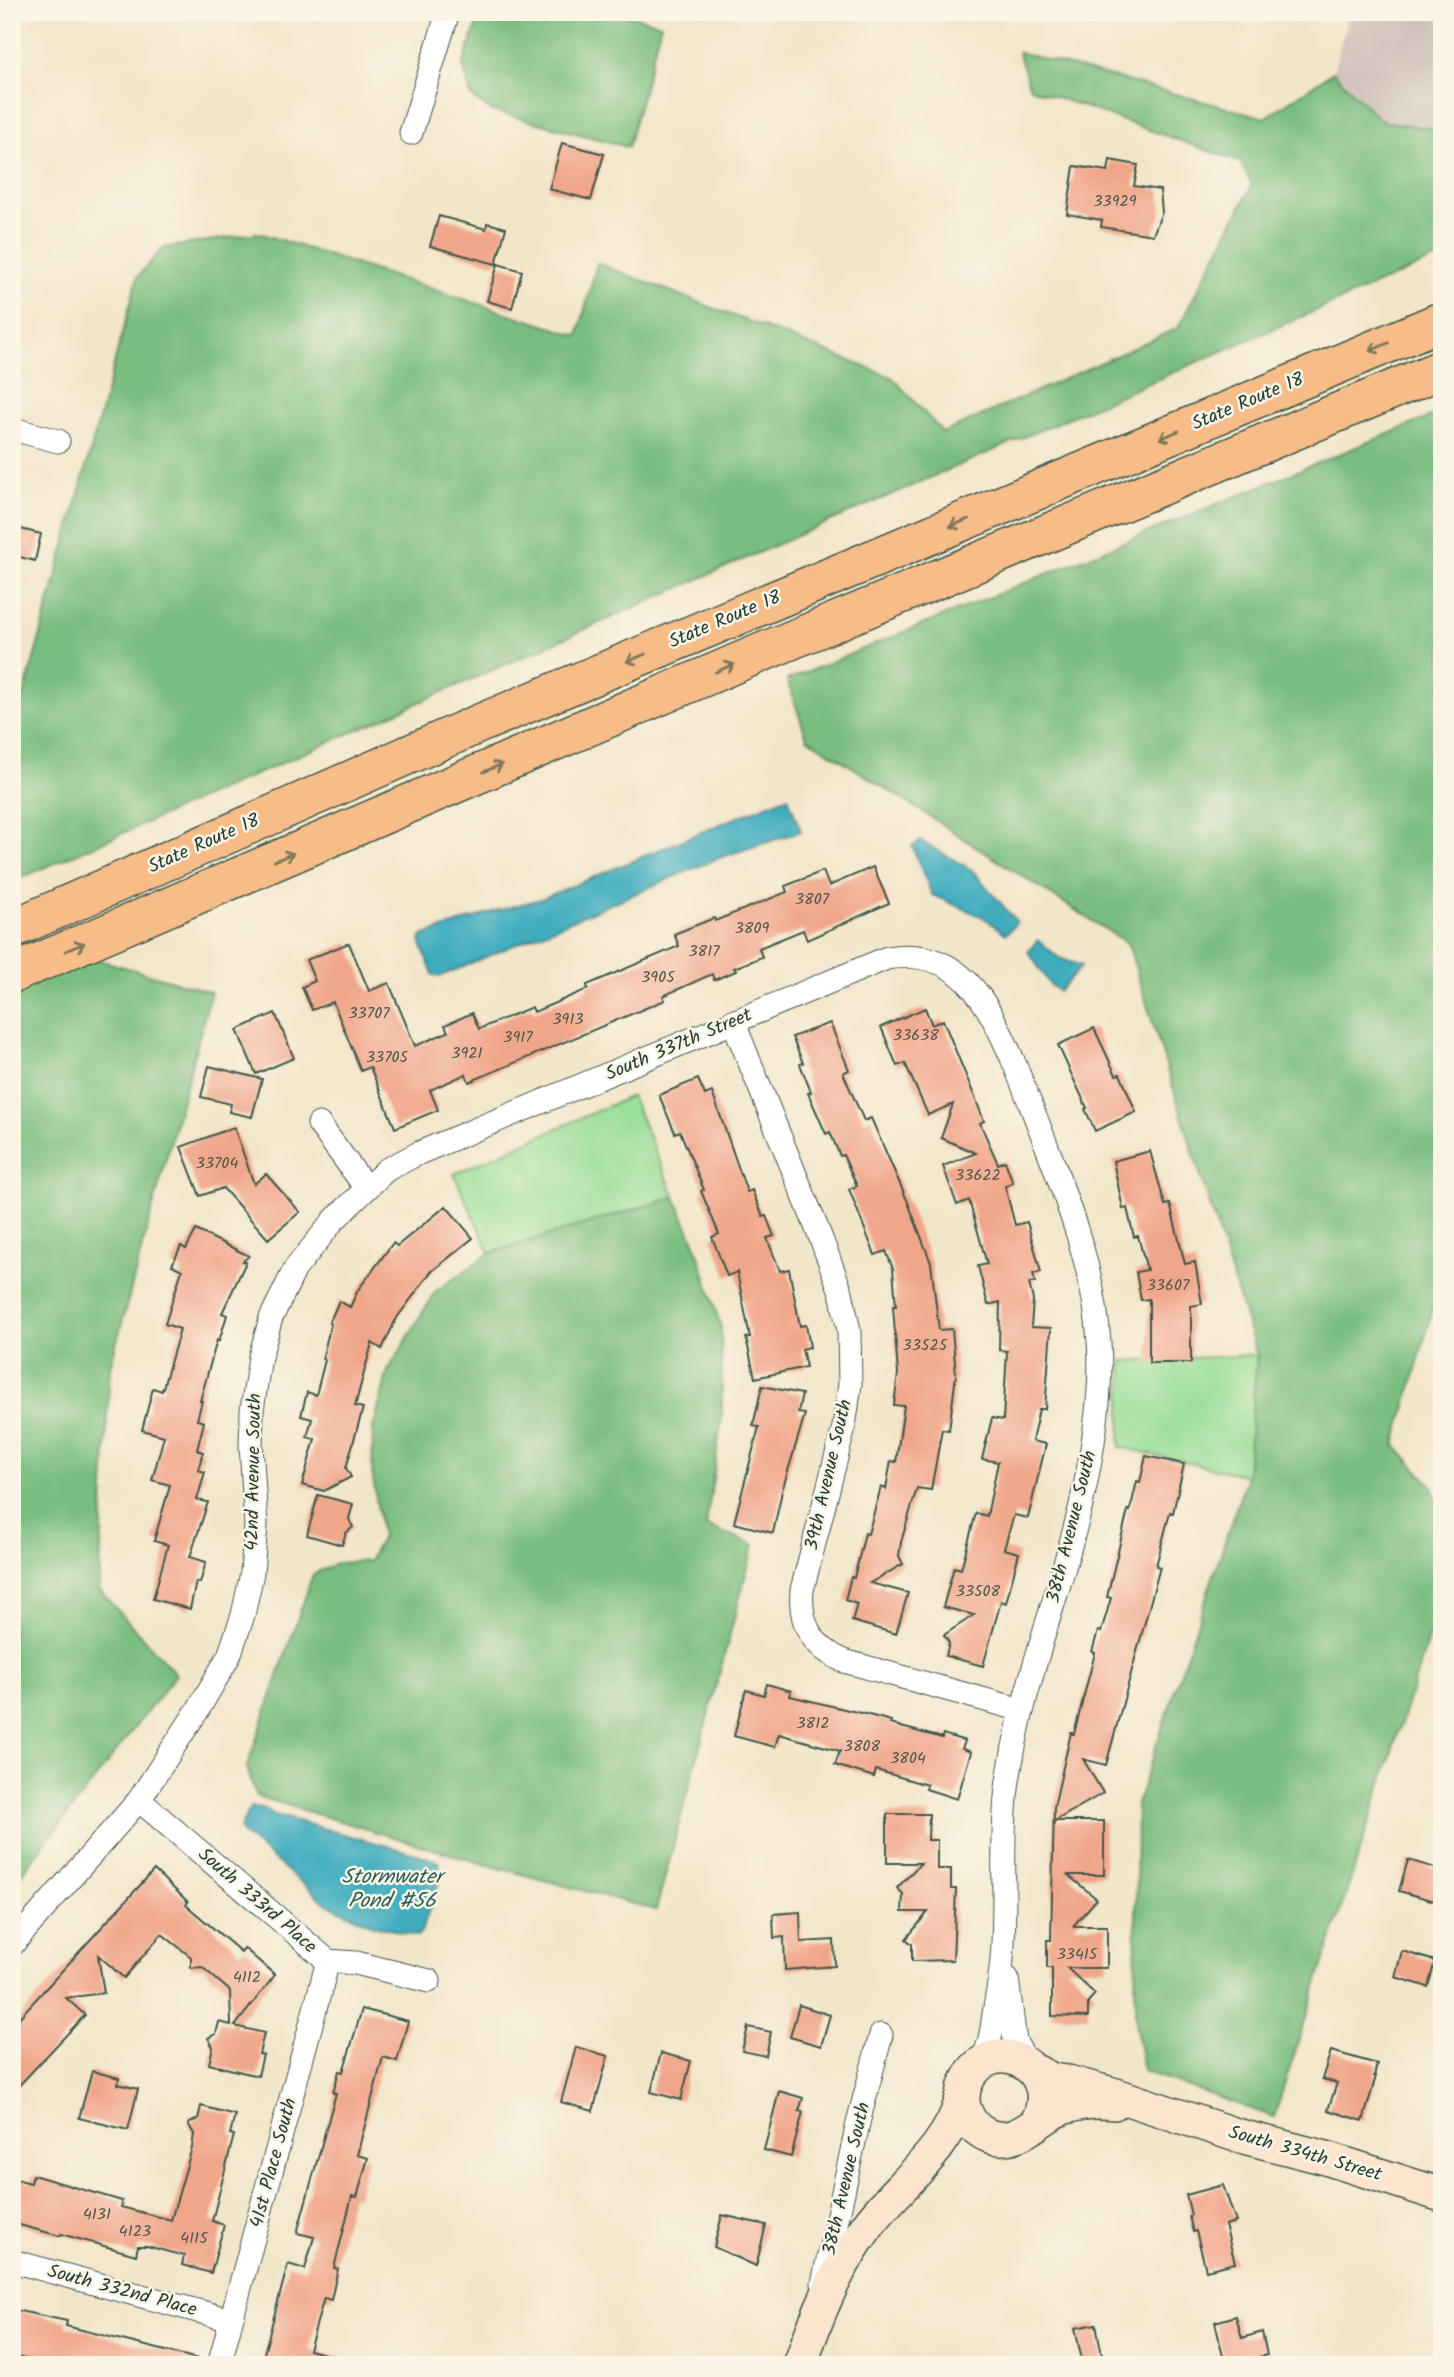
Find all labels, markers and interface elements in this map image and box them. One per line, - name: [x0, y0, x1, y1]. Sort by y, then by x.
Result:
- house number: 33929: [1093, 189, 1137, 214]
- one-way arrow: [1368, 341, 1390, 354]
- street label: State Route 18: [1187, 365, 1309, 439]
- one-way arrow: [1159, 429, 1180, 442]
- one-way arrow: [949, 517, 970, 530]
- street label: State Route 18: [664, 583, 786, 657]
- one-way arrow: [626, 652, 647, 665]
- one-way arrow: [713, 661, 735, 674]
- one-way arrow: [482, 761, 503, 774]
- street label: State Route 18: [143, 806, 265, 882]
- one-way arrow: [273, 850, 294, 863]
- house number: 3807: [795, 887, 830, 912]
- house number: 3809: [735, 916, 769, 941]
- house number: 3817: [688, 939, 720, 964]
- one-way arrow: [64, 940, 85, 953]
- house number: 3905: [641, 965, 676, 990]
- street label: South 337th Street: [601, 1000, 758, 1089]
- house number: 33707: [348, 1001, 390, 1026]
- house number: 3913: [552, 1007, 584, 1032]
- house number: 33638: [893, 1023, 939, 1048]
- house number: 3917: [503, 1025, 533, 1050]
- house number: 3921: [451, 1041, 483, 1066]
- house number: 33705: [366, 1045, 410, 1070]
- house number: 33704: [196, 1151, 238, 1176]
- house number: 33622: [955, 1163, 1001, 1188]
- house number: 33607: [1147, 1273, 1190, 1298]
- house number: 33525: [903, 1333, 949, 1358]
- street label: 42nd Avenue South: [238, 1393, 270, 1551]
- street label: 39th Avenue South: [797, 1396, 861, 1554]
- street label: 38th Avenue South: [1039, 1448, 1105, 1606]
- house number: 33508: [956, 1579, 1001, 1604]
- house number: 3812: [796, 1711, 830, 1736]
- house number: 3808: [844, 1734, 881, 1759]
- house number: 3804: [890, 1746, 926, 1771]
- street label: South 333rd Place: [191, 1841, 324, 1962]
- water label: Stormwater Pond #56: [342, 1861, 447, 1918]
- house number: 33415: [1057, 1942, 1099, 1967]
- house number: 4112: [233, 1965, 261, 1990]
- street label: 41st Place South: [242, 2095, 306, 2231]
- street label: 38th Avenue South: [815, 2099, 879, 2259]
- street label: South 334th Street: [1225, 2118, 1386, 2190]
- house number: 4131: [83, 2202, 111, 2227]
- house number: 4123: [119, 2219, 151, 2244]
- house number: 4115: [180, 2226, 209, 2251]
- street label: South 332nd Place: [44, 2257, 201, 2326]

